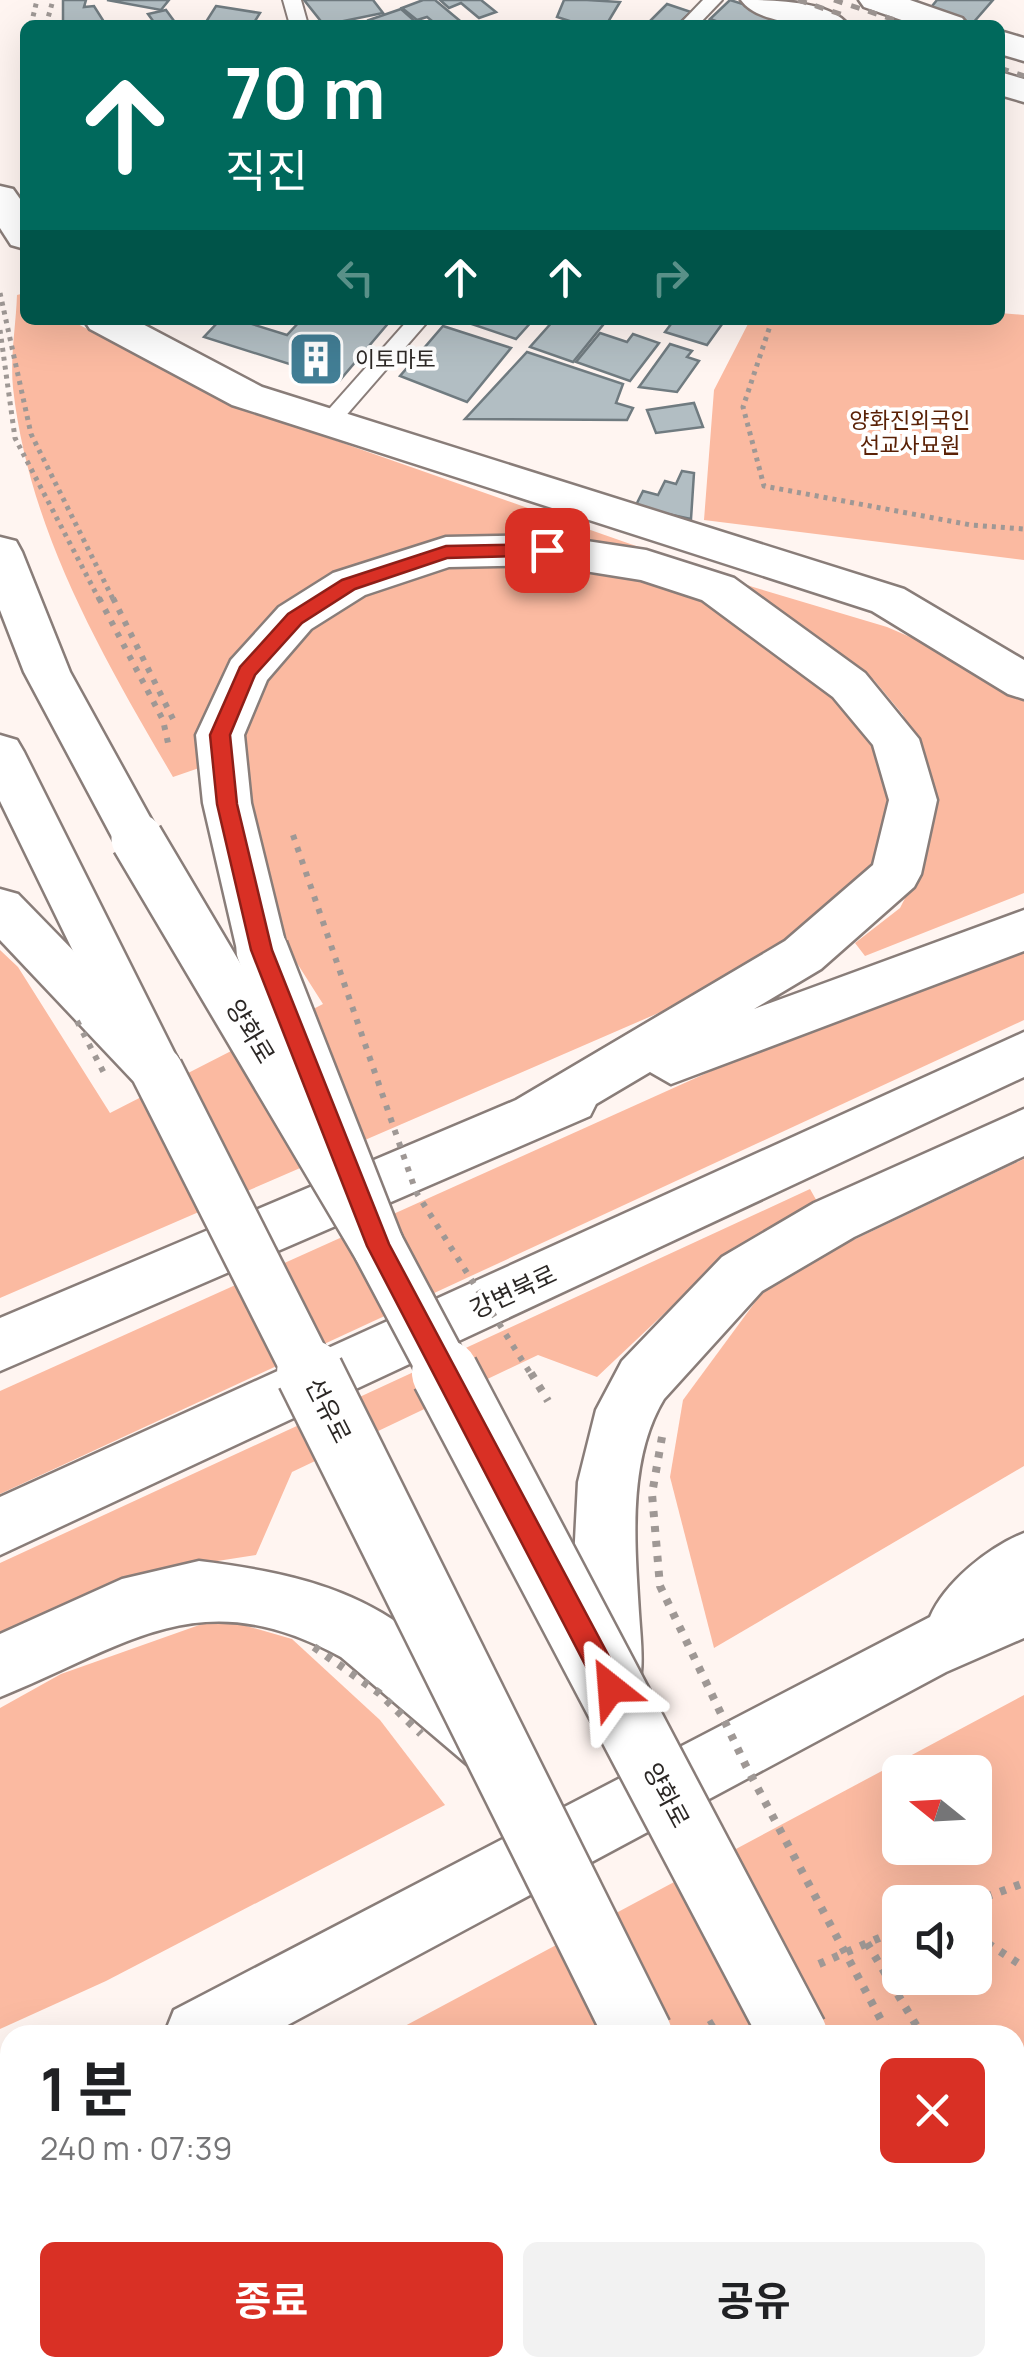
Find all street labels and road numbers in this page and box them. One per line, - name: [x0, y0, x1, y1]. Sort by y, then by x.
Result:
- street label: 양화로: [218, 992, 284, 1070]
- street label: 강변북로: [464, 1256, 562, 1326]
- street label: 선유로: [298, 1371, 360, 1449]
- street label: 양화로: [635, 1756, 699, 1834]

